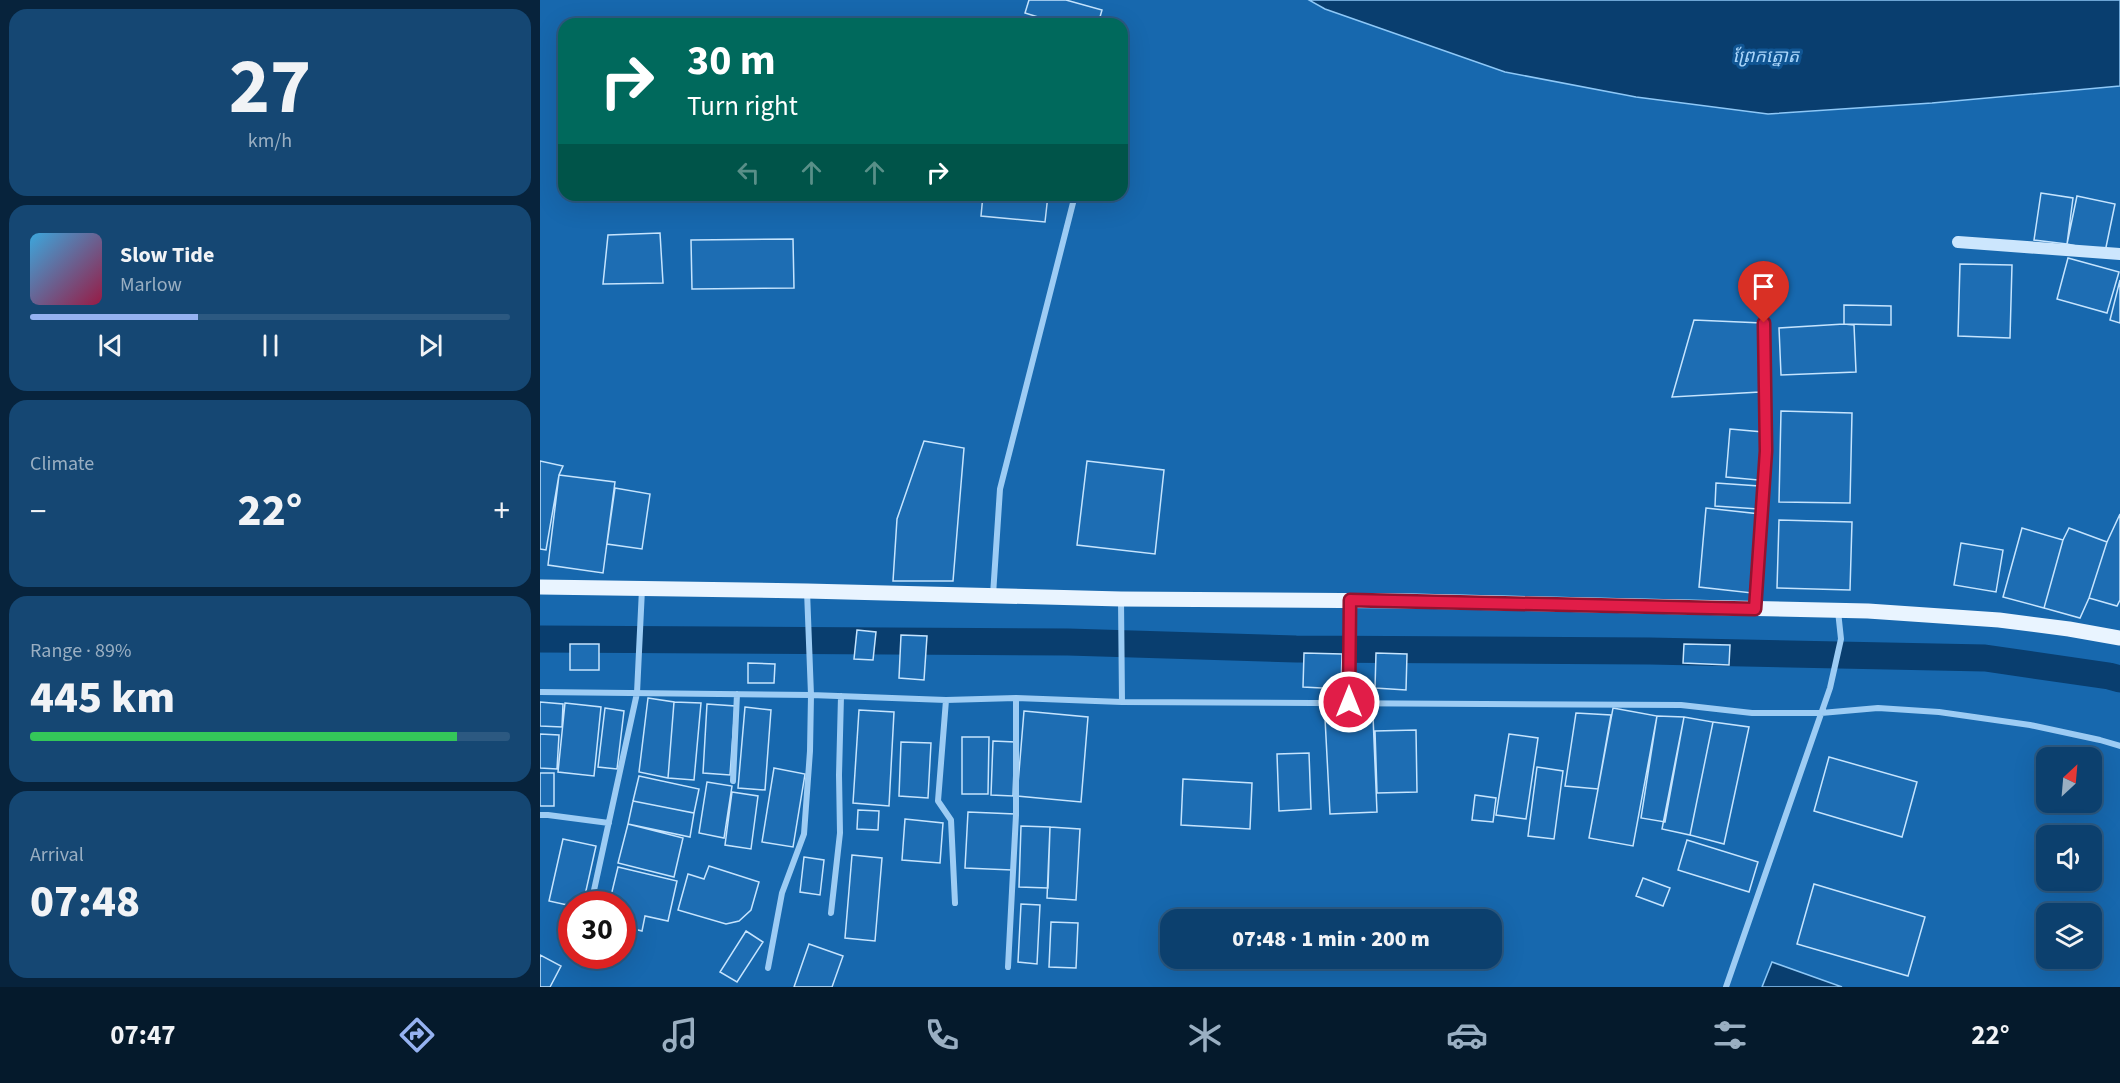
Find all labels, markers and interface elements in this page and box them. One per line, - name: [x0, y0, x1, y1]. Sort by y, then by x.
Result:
- text: 30 m: [687, 31, 776, 91]
- text: 27: [229, 32, 311, 143]
- icon: right: [588, 42, 666, 120]
- water label: ព្រែកត្នោត: [1733, 44, 1801, 69]
- text: Turn right: [687, 87, 798, 126]
- text: km/h: [248, 127, 292, 155]
- icon: left: [732, 156, 765, 189]
- icon: ahead: [795, 156, 828, 189]
- icon: ahead: [858, 156, 891, 189]
- icon: right: [921, 156, 954, 189]
- text: Slow Tide: [120, 239, 214, 271]
- pin: [1738, 261, 1789, 323]
- icon: arrive: [1747, 270, 1780, 303]
- text: Marlow: [120, 271, 182, 299]
- icon: previous: [94, 329, 127, 362]
- icon: pause: [254, 329, 287, 362]
- icon: next: [414, 329, 447, 362]
- text: Climate: [30, 450, 94, 478]
- text: 22°: [238, 479, 302, 543]
- text: −: [30, 488, 46, 535]
- text: +: [494, 488, 510, 535]
- text: Range · 89%: [30, 637, 131, 665]
- text: 445 km: [30, 666, 175, 730]
- position arrow: [1317, 670, 1381, 734]
- north arrow: [2036, 747, 2102, 813]
- map controls: [2036, 747, 2102, 969]
- button: sound: [2036, 825, 2102, 891]
- text: Arrival: [30, 841, 84, 869]
- text: 07:48: [30, 870, 140, 934]
- speed limit sign: 30: [558, 891, 636, 969]
- button: layers: [2036, 903, 2102, 969]
- text: 07:48 · 1 min · 200 m: [1232, 923, 1430, 955]
- icon: directions: [396, 1014, 438, 1056]
- icon: music: [659, 1014, 701, 1056]
- icon: phone: [921, 1014, 963, 1056]
- icon: climate: [1184, 1014, 1226, 1056]
- icon: car: [1446, 1014, 1488, 1056]
- icon: filters: [1709, 1014, 1751, 1056]
- text: 07:47: [110, 1016, 175, 1055]
- text: 22°: [1971, 1016, 2010, 1055]

